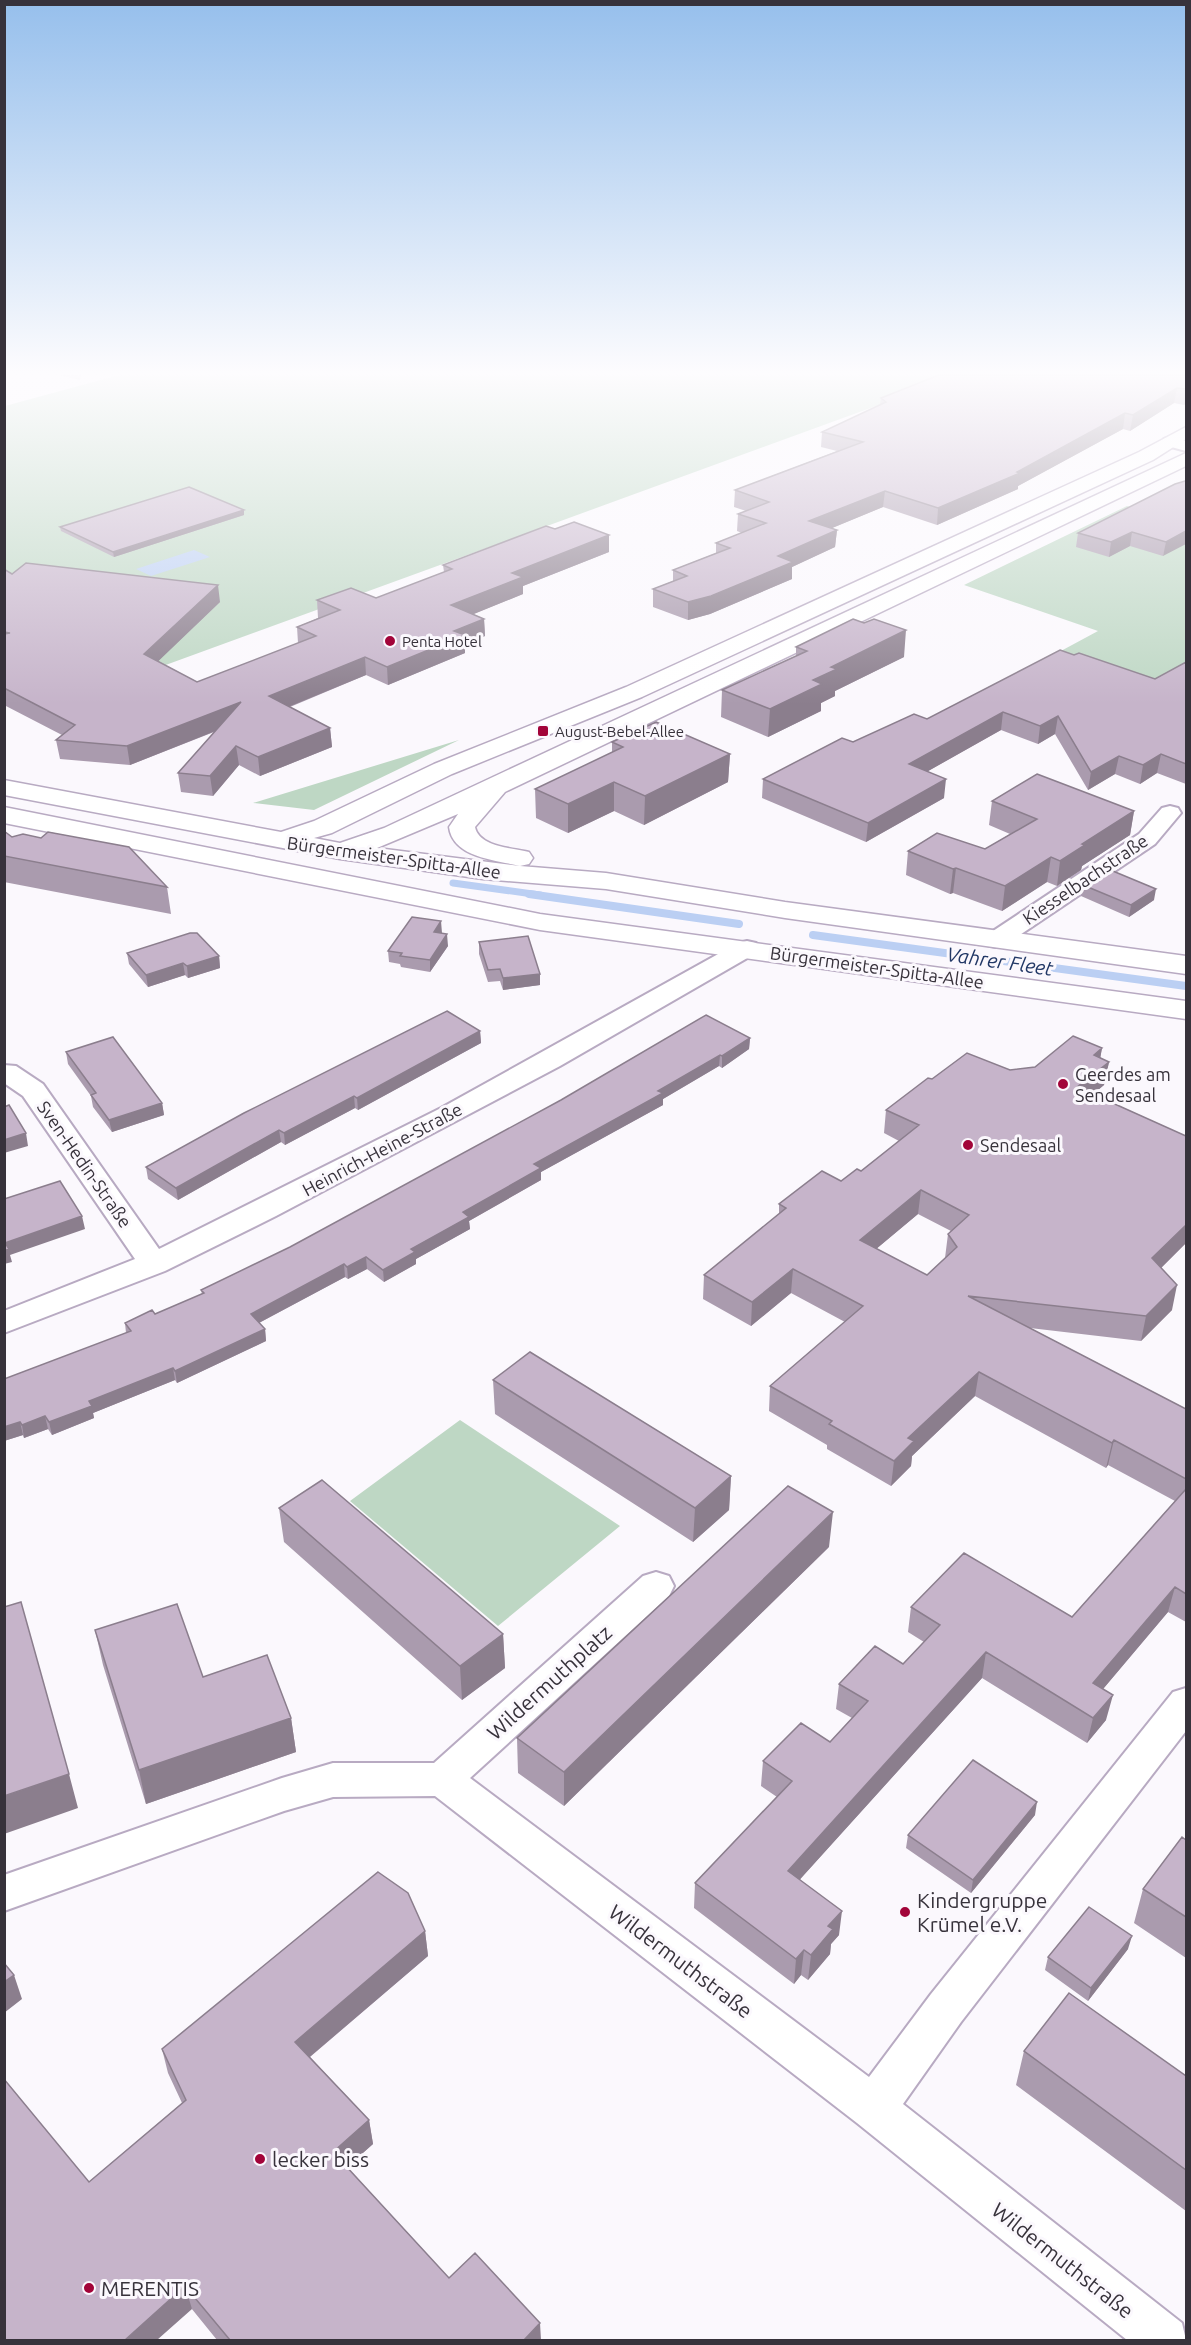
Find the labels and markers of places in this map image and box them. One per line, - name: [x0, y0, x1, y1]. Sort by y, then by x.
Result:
- place label: Penta Hotel: [402, 633, 482, 650]
- marker: Penta Hotel: [383, 634, 397, 648]
- place label: August-Bebel-Allee: [555, 723, 684, 740]
- marker: August-Bebel-Allee: [536, 724, 550, 738]
- place label: Geerdes am Sendesaal: [1075, 1064, 1171, 1105]
- marker: Geerdes am Sendesaal: [1056, 1077, 1070, 1091]
- place label: Sendesaal: [980, 1135, 1061, 1155]
- marker: Sendesaal: [961, 1138, 975, 1152]
- place label: Kindergruppe Krümel e.V.: [917, 1888, 1047, 1936]
- marker: Kindergruppe Krümel e.V.: [898, 1905, 912, 1919]
- place label: lecker biss: [272, 2147, 369, 2171]
- marker: lecker biss: [253, 2152, 267, 2166]
- place label: MERENTIS: [101, 2276, 199, 2300]
- marker: MERENTIS: [82, 2281, 96, 2295]

